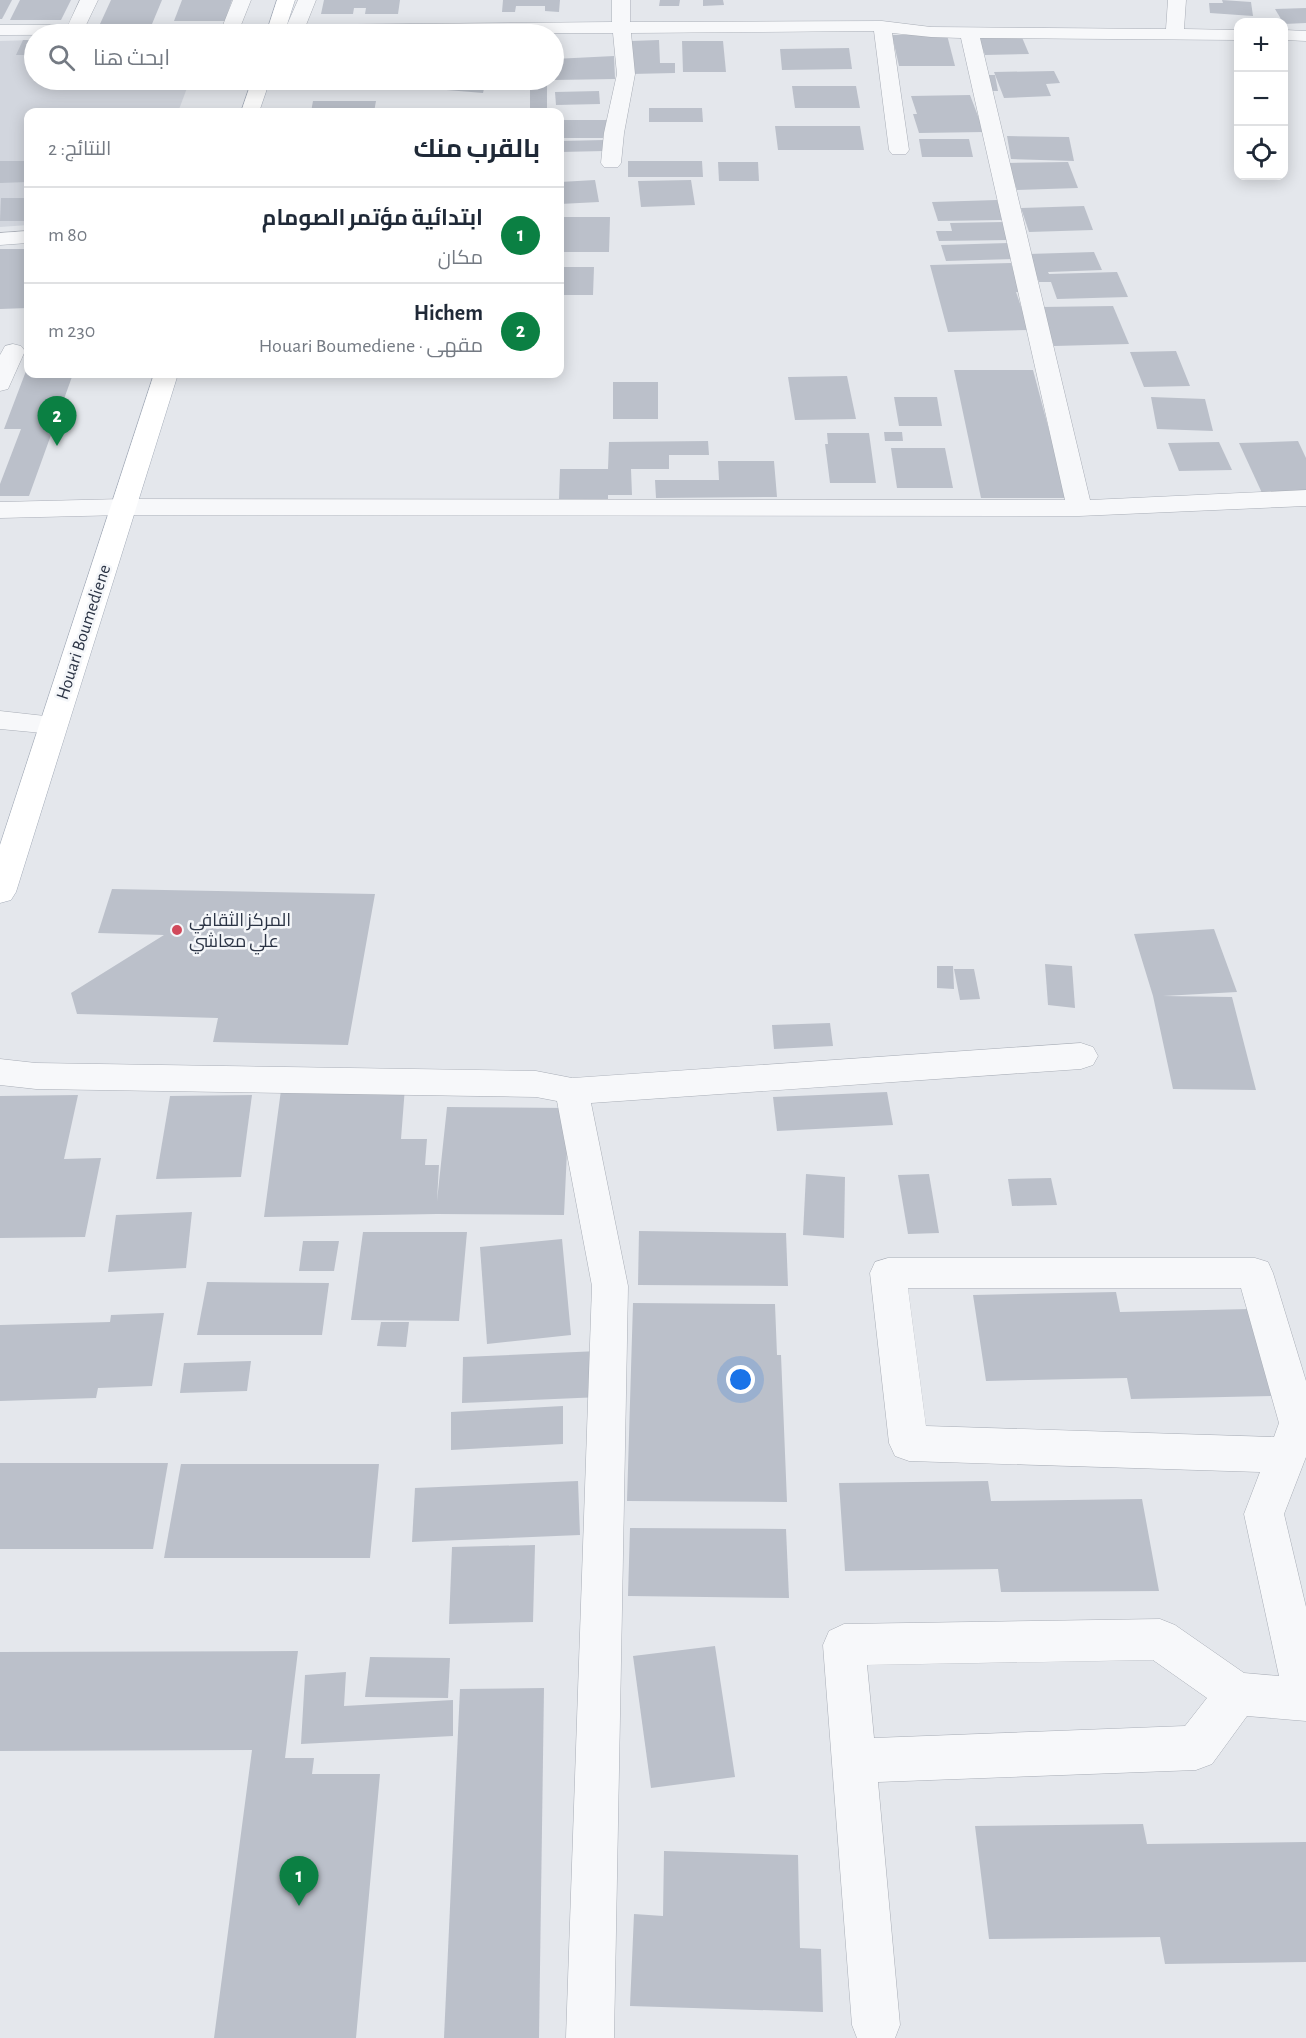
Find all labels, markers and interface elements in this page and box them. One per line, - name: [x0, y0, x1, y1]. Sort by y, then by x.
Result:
- map controls: [1234, 18, 1288, 180]
- button: +: [1234, 18, 1288, 72]
- search box: [24, 24, 564, 90]
- icon: search: [45, 41, 78, 74]
- text: ابحث هنا: [93, 47, 170, 69]
- button: −: [1234, 72, 1288, 126]
- button: locate: [1234, 126, 1288, 180]
- text: بالقرب منك: [413, 136, 540, 162]
- text: النتائج: 2: [48, 139, 111, 159]
- text: ابتدائية مؤتمر الصومام: [262, 207, 483, 229]
- text: 80 m: [48, 225, 87, 245]
- text: 1: [517, 225, 524, 245]
- text: مكان: [438, 248, 483, 268]
- text: Hichem: [414, 302, 483, 324]
- text: 230 m: [48, 321, 95, 341]
- text: 2: [516, 321, 525, 341]
- text: مقهى · Houari Boumediene: [259, 336, 483, 356]
- pin: 2: [38, 396, 76, 446]
- street label: Houari Boumediene: [54, 563, 114, 702]
- place label: المركز الثقافي علي معاشي: [189, 911, 291, 955]
- marker: المركز الثقافي علي معاشي: [170, 923, 184, 937]
- your location: [726, 1365, 755, 1394]
- pin: 1: [280, 1856, 318, 1906]

